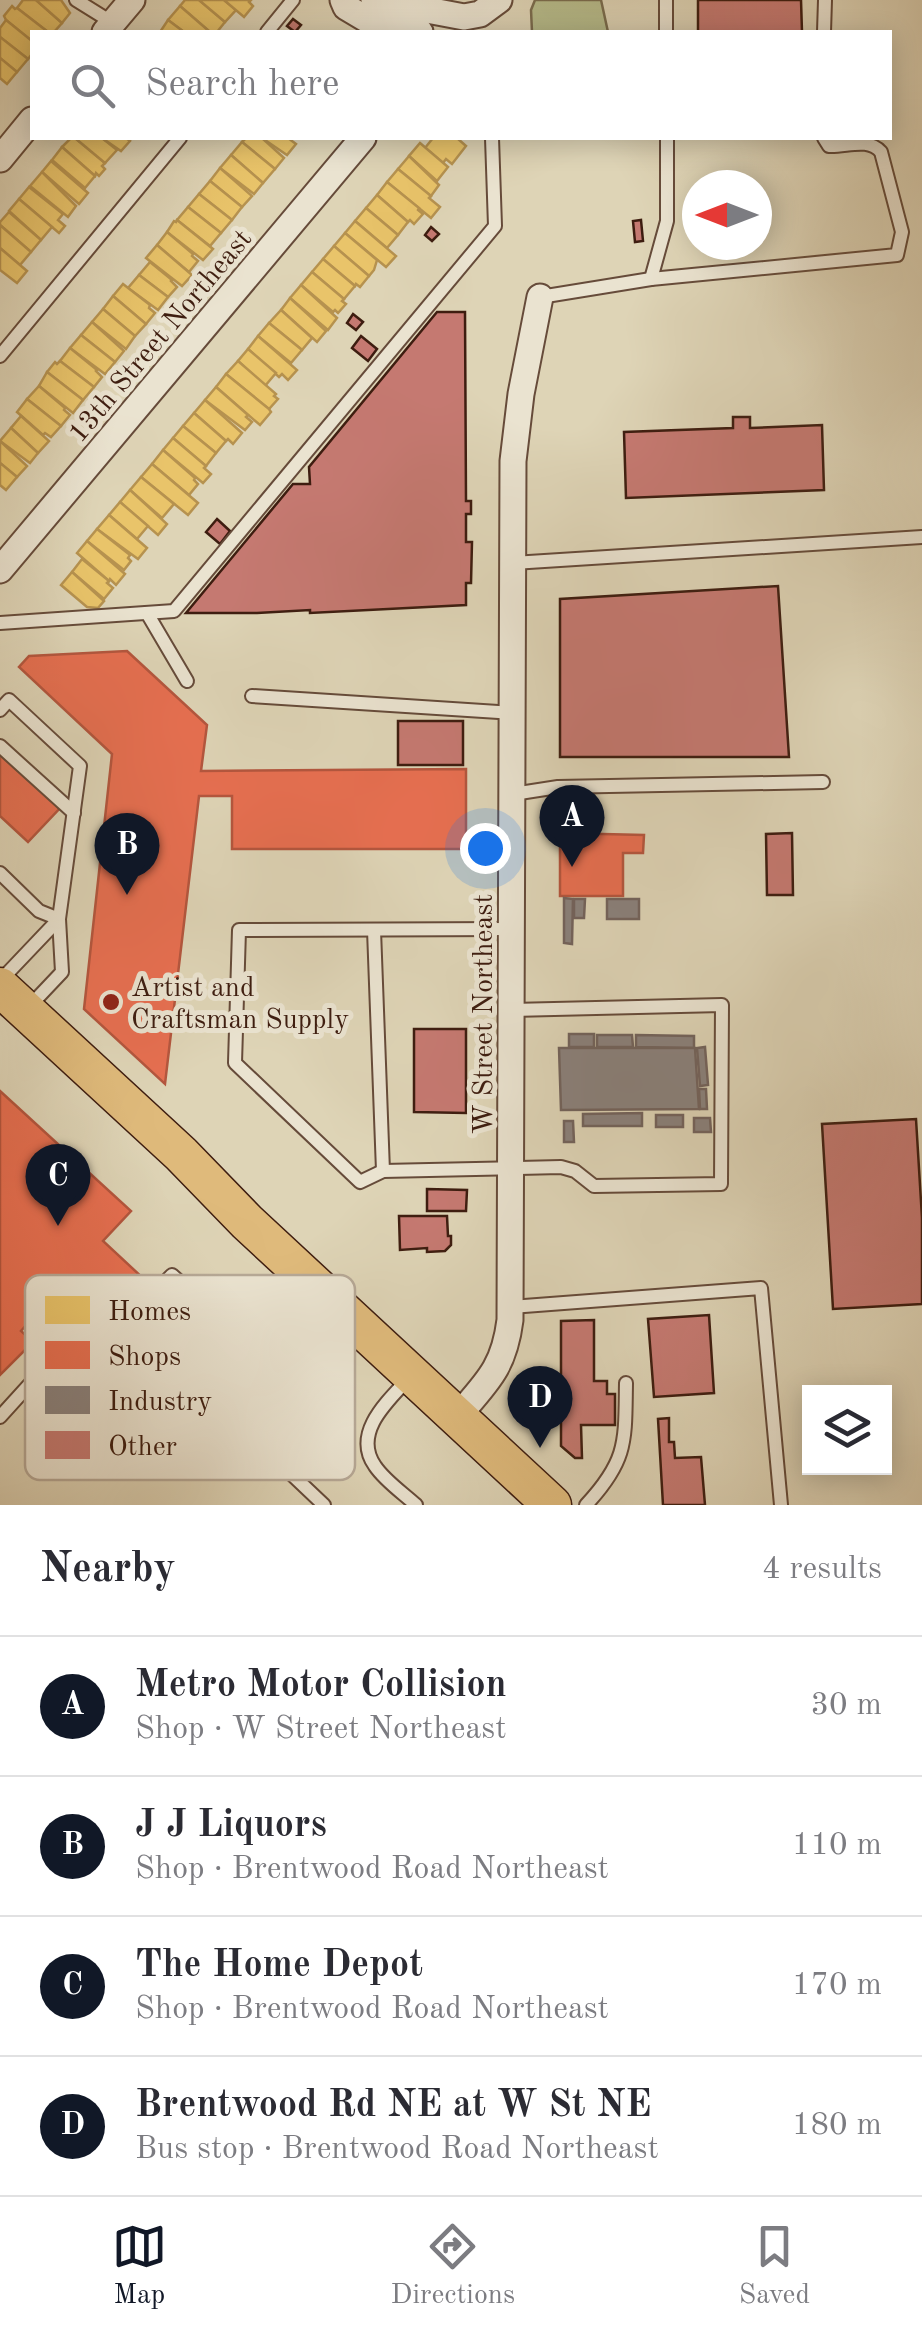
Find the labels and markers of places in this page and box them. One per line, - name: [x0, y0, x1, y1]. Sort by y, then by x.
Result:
- pin: A: [540, 784, 604, 867]
- pin: B: [94, 812, 160, 895]
- place label: Artist and Craftsman Supply: [131, 975, 349, 1035]
- marker: Artist and Craftsman Supply: [100, 991, 122, 1013]
- pin: C: [26, 1144, 90, 1226]
- pin: D: [508, 1366, 572, 1448]

